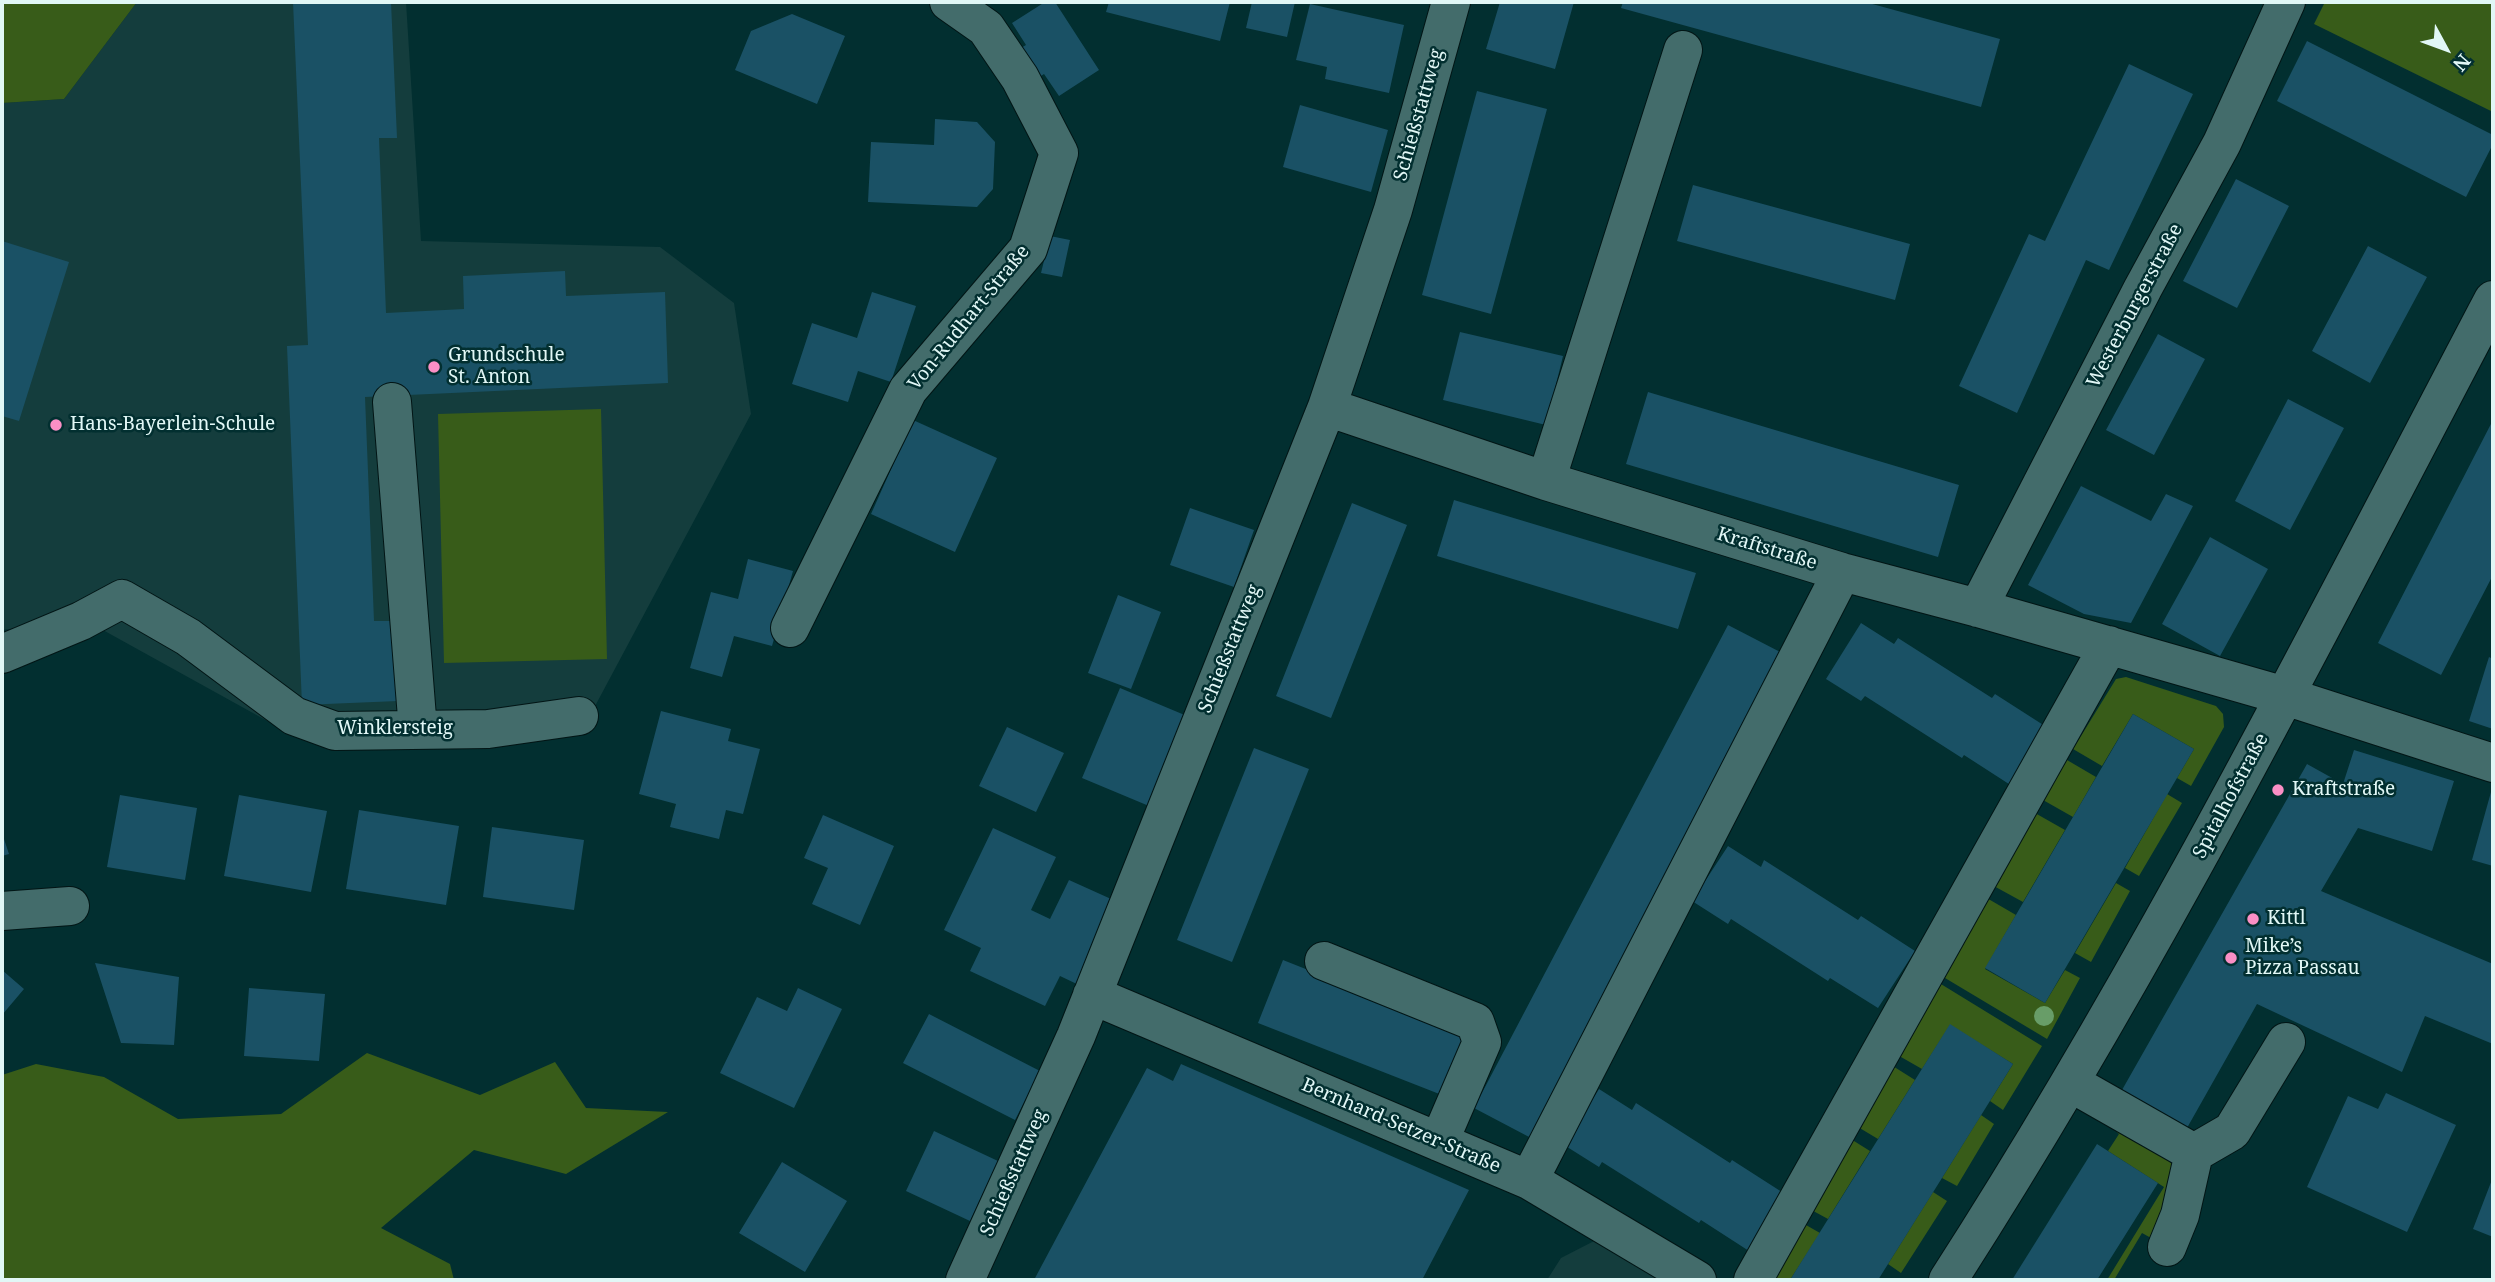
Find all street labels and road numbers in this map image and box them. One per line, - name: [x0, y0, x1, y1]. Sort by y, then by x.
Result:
- street label: Schießstattweg: [1389, 46, 1449, 184]
- street label: Westerburgerstraße: [2082, 220, 2188, 392]
- street label: Von-Rudhart-Straße: [903, 241, 1035, 395]
- street label: Kraftstraße: [1714, 523, 1820, 575]
- street label: Schießstattweg: [1194, 582, 1266, 716]
- street label: Winklersteig: [337, 718, 453, 740]
- street label: Spitalhofstraße: [2188, 730, 2274, 862]
- street label: Bernhard-Setzer-Straße: [1298, 1074, 1504, 1178]
- street label: Schießstattweg: [976, 1106, 1052, 1240]

